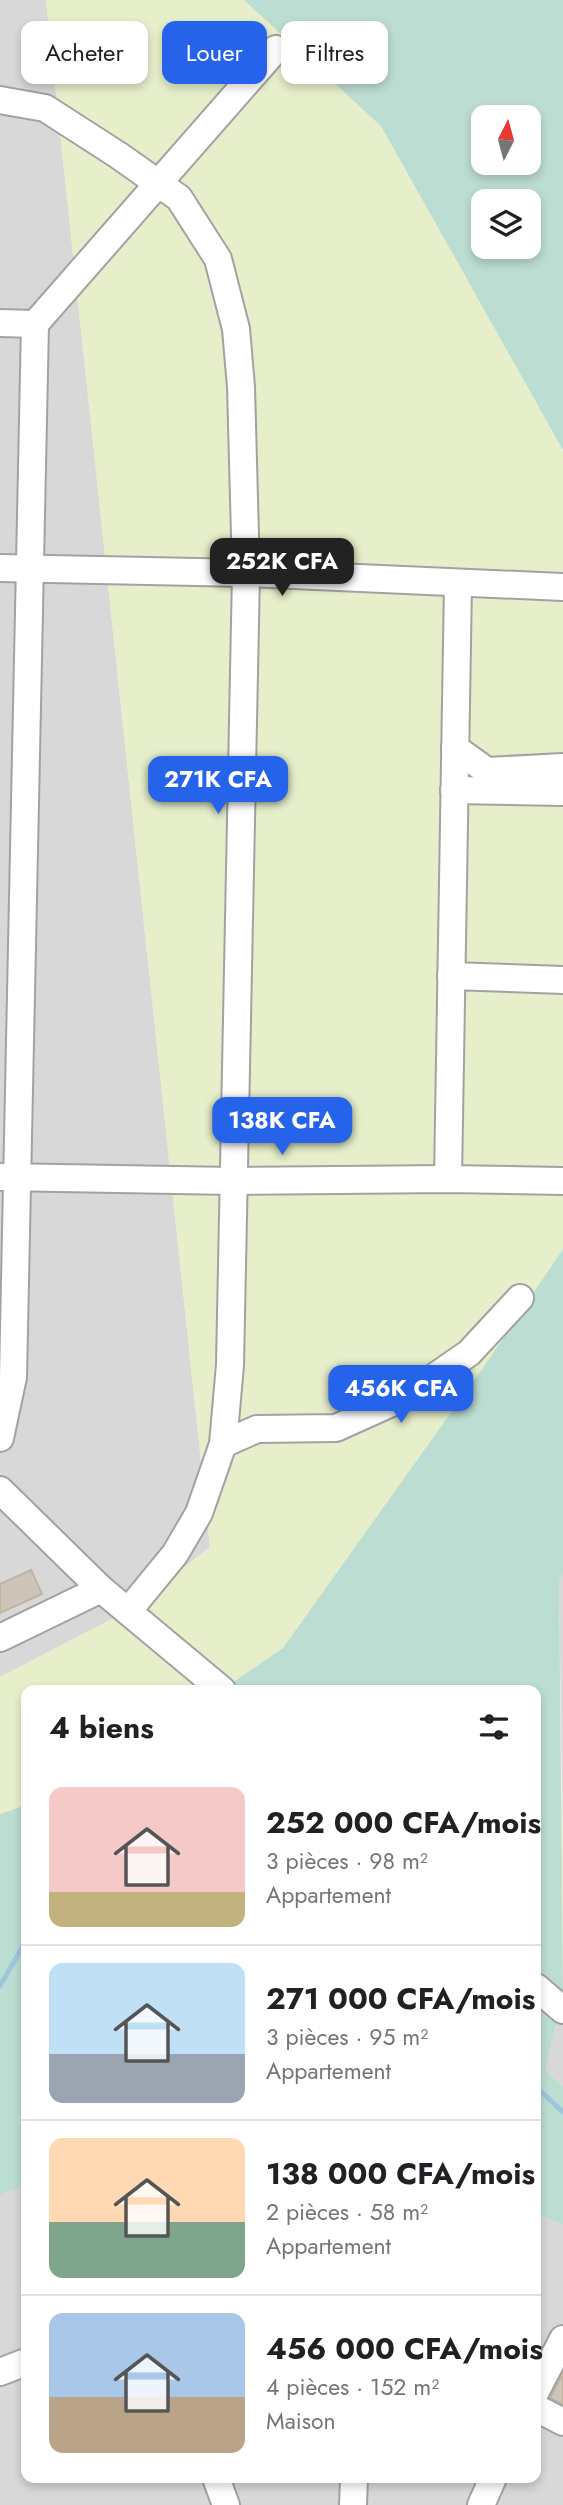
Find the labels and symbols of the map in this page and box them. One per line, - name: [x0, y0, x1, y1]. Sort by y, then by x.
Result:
- north arrow: [471, 105, 541, 175]
- pin: 252K CFA: [210, 538, 354, 598]
- pin: 271K CFA: [146, 756, 290, 816]
- pin: 138K CFA: [210, 1098, 354, 1157]
- pin: 456K CFA: [329, 1366, 473, 1425]

